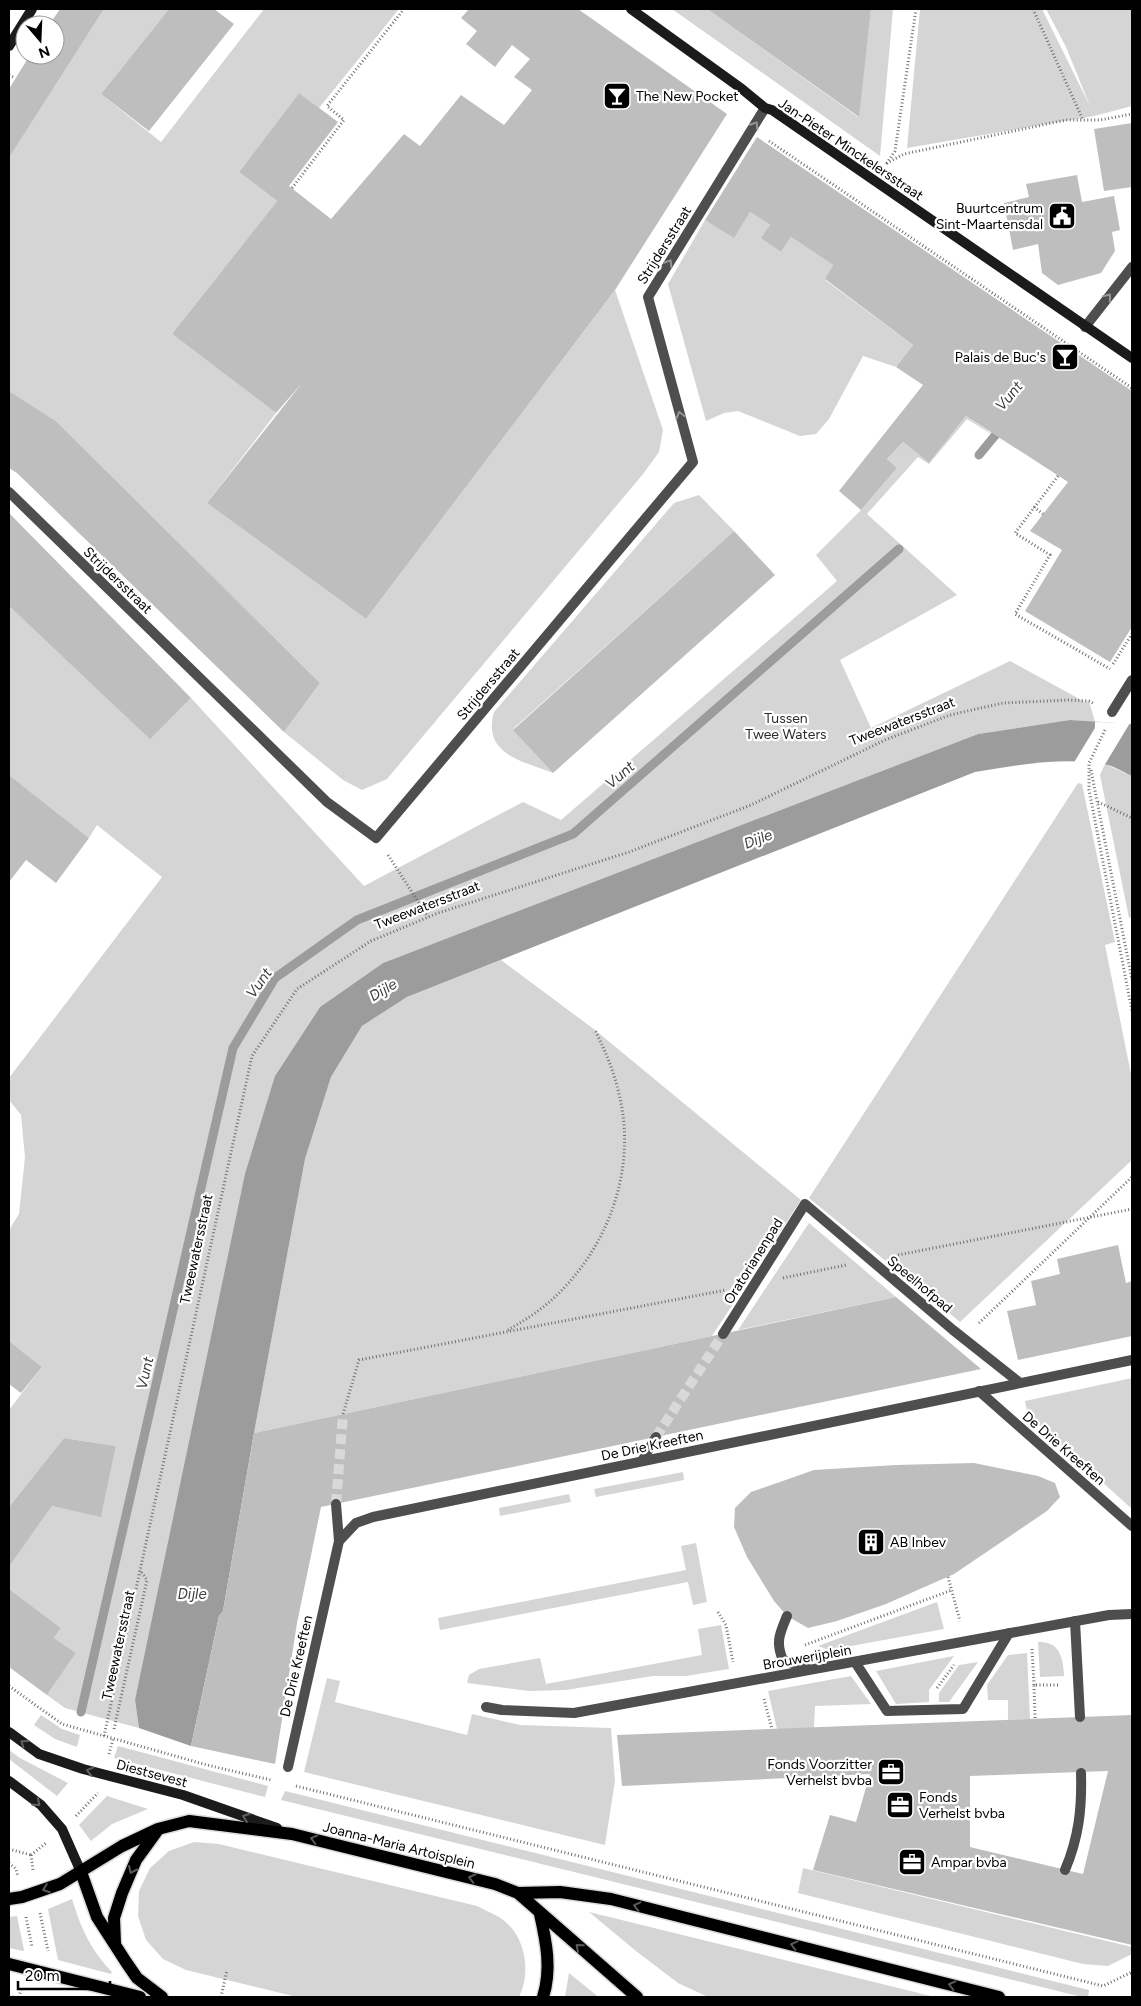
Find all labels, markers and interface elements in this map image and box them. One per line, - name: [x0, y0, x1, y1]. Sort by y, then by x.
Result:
- north arrow: [15, 15, 65, 65]
- text: N: [36, 42, 52, 62]
- bar icon: The New Pocket: [602, 81, 632, 111]
- place label: The New Pocket: [636, 88, 739, 105]
- street label: Jan-Pieter Minckelersstraat: [775, 95, 926, 204]
- one-way arrow: [748, 121, 758, 130]
- place label: Buurtcentrum Sint-Maartensdal: [936, 200, 1043, 233]
- public building icon: Buurtcentrum Sint-Maartensdal: [1047, 201, 1077, 231]
- street label: Strijdersstraat: [634, 203, 695, 287]
- one-way arrow: [663, 259, 673, 268]
- one-way arrow: [1103, 294, 1111, 303]
- bar icon: Palais de Buc's: [1050, 342, 1080, 372]
- place label: Palais de Buc's: [955, 349, 1046, 366]
- water label: Vunt: [992, 377, 1027, 414]
- one-way arrow: [675, 411, 686, 420]
- street label: Strijdersstraat: [80, 543, 156, 617]
- street label: Strijdersstraat: [453, 645, 523, 724]
- street label: Tweewatersstraat: [847, 694, 957, 749]
- park label: Tussen Twee Waters: [745, 710, 827, 743]
- water label: Vunt: [602, 757, 638, 793]
- water label: Dijle: [741, 825, 775, 853]
- street label: Tweewatersstraat: [372, 878, 482, 933]
- water label: Vunt: [242, 964, 276, 1002]
- water label: Dijle: [366, 975, 400, 1005]
- street label: Tweewatersstraat: [177, 1193, 216, 1306]
- street label: Oratorianenpad: [720, 1215, 787, 1307]
- street label: Speelhofpad: [884, 1252, 956, 1317]
- water label: Vunt: [133, 1355, 158, 1391]
- street label: De Drie Kreeften: [1019, 1408, 1109, 1489]
- street label: De Drie Kreeften: [600, 1426, 705, 1465]
- building icon: AB Inbev: [856, 1527, 886, 1557]
- place label: AB Inbev: [890, 1534, 947, 1551]
- water label: Dijle: [177, 1585, 207, 1603]
- street label: Tweewatersstraat: [99, 1589, 138, 1702]
- street label: De Drie Kreeften: [277, 1613, 316, 1719]
- street label: Brouwerijplein: [762, 1641, 853, 1674]
- one-way arrow: [20, 1740, 30, 1749]
- street label: Diestsevest: [114, 1756, 189, 1791]
- place label: Fonds Voorzitter Verhelst bvba: [767, 1756, 872, 1789]
- office icon: Fonds Voorzitter Verhelst bvba: [876, 1757, 906, 1787]
- one-way arrow: [86, 1766, 95, 1777]
- place label: Fonds Verhelst bvba: [919, 1789, 1005, 1822]
- office icon: Fonds Verhelst bvba: [885, 1790, 915, 1820]
- one-way arrow: [32, 1798, 41, 1807]
- one-way arrow: [242, 1813, 251, 1823]
- street label: Joanna-Maria Artoisplein: [321, 1818, 477, 1873]
- one-way arrow: [310, 1834, 319, 1845]
- office icon: Ampar bvba: [897, 1847, 927, 1877]
- place label: Ampar bvba: [931, 1854, 1007, 1871]
- one-way arrow: [127, 1865, 138, 1874]
- one-way arrow: [467, 1873, 476, 1884]
- one-way arrow: [43, 1883, 51, 1893]
- one-way arrow: [633, 1901, 641, 1911]
- one-way arrow: [791, 1941, 799, 1951]
- one-way arrow: [575, 1944, 584, 1953]
- scale bar: [18, 1958, 110, 1990]
- text: 20 m: [25, 1967, 59, 1985]
- one-way arrow: [947, 1980, 956, 1991]

